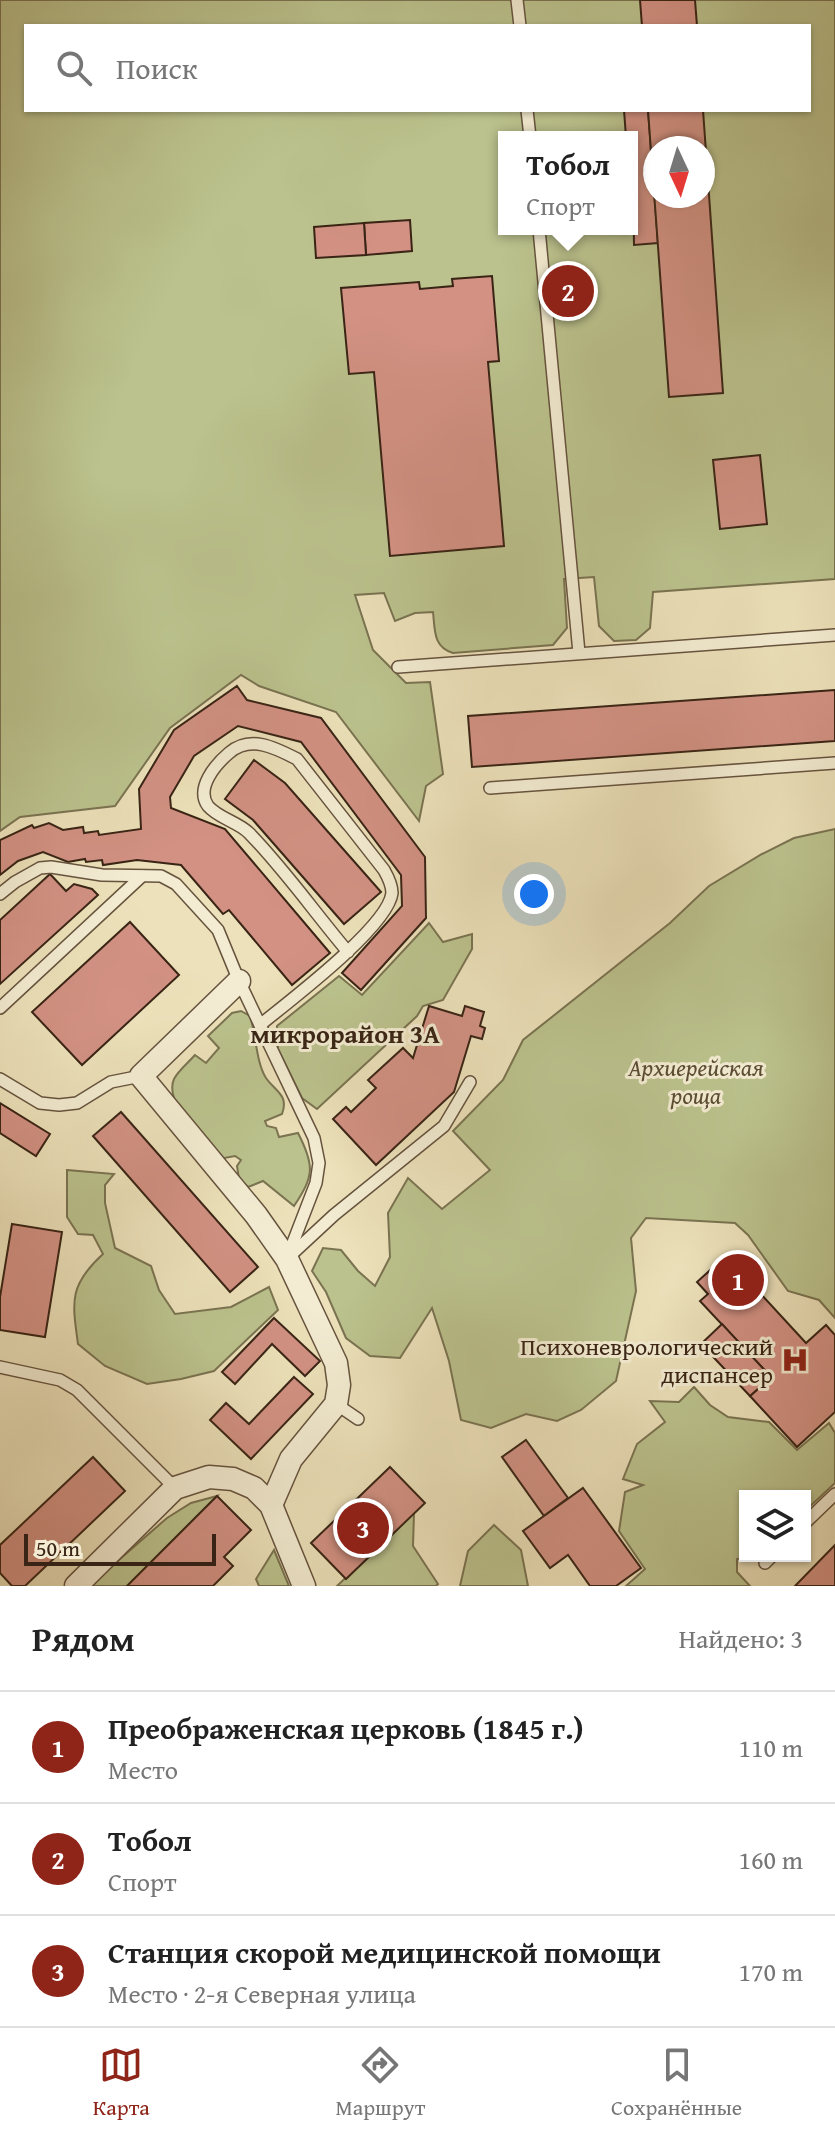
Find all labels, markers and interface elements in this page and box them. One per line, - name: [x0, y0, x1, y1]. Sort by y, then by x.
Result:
- search box: [24, 24, 811, 112]
- icon: search: [52, 46, 96, 90]
- text: Поиск: [116, 46, 198, 90]
- popup: [498, 131, 638, 235]
- north arrow: [643, 136, 715, 208]
- text: Тобол: [526, 142, 610, 186]
- text: Спорт: [526, 186, 595, 225]
- pin: 2: [542, 261, 594, 321]
- your location: [514, 874, 554, 914]
- district label: микрорайон 3А: [250, 1014, 440, 1053]
- park label: Архиерейская роща: [627, 1050, 764, 1113]
- pin: 1: [712, 1250, 764, 1310]
- place label: Психоневрологический диспансер: [520, 1329, 773, 1392]
- hospital icon: Психоневрологический диспансер: [780, 1345, 810, 1375]
- map controls: [739, 1490, 811, 1562]
- button: layers: [739, 1490, 811, 1562]
- pin: 3: [337, 1498, 389, 1558]
- scale bar: [24, 1530, 216, 1566]
- text: 50 m: [36, 1532, 80, 1564]
- text: Рядом: [32, 1614, 135, 1663]
- text: Найдено: 3: [679, 1619, 803, 1658]
- text: Преображенская церковь (1845 г.): [108, 1706, 583, 1750]
- text: 1: [51, 1728, 65, 1767]
- text: 110 m: [738, 1728, 803, 1767]
- text: Место: [108, 1750, 178, 1789]
- text: Тобол: [108, 1818, 192, 1862]
- text: 2: [51, 1840, 65, 1879]
- text: 160 m: [738, 1840, 803, 1879]
- text: Спорт: [108, 1862, 177, 1901]
- text: Станция скорой медицинской помощи: [108, 1930, 661, 1974]
- text: 3: [51, 1952, 65, 1991]
- text: 170 m: [738, 1952, 803, 1991]
- text: Место · 2-я Северная улица: [108, 1974, 416, 2013]
- tab: Карта: [93, 2043, 150, 2123]
- tab: Маршрут: [335, 2043, 425, 2123]
- tab: Сохранённые: [611, 2043, 742, 2123]

